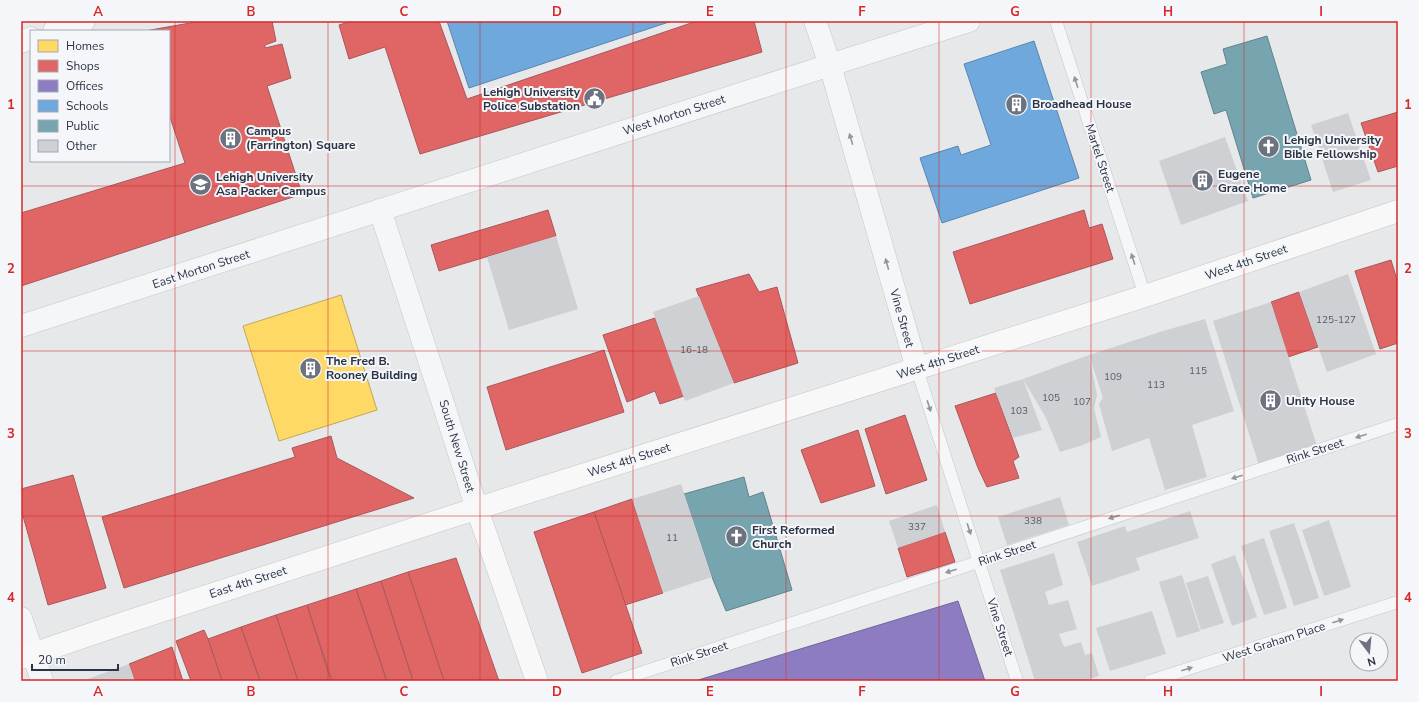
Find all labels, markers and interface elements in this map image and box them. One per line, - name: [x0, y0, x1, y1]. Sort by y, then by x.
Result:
- text: A: [93, 3, 103, 21]
- text: B: [247, 3, 256, 21]
- text: C: [400, 3, 409, 21]
- text: D: [552, 3, 562, 21]
- text: E: [706, 3, 714, 21]
- text: F: [858, 3, 866, 21]
- text: G: [1010, 3, 1020, 21]
- text: H: [1163, 3, 1173, 21]
- text: I: [1319, 3, 1323, 21]
- legend: [30, 30, 170, 162]
- text: Homes: [66, 38, 104, 54]
- text: Shops: [66, 58, 100, 74]
- one-way arrow: [1073, 75, 1079, 87]
- text: Offices: [66, 78, 104, 94]
- place label: Lehigh University Police Substation: [483, 84, 581, 114]
- public building icon: Lehigh University Police Substation: [582, 86, 608, 112]
- street label: West Morton Street: [621, 91, 728, 139]
- building icon: Broadhead House: [1003, 91, 1029, 117]
- text: 1: [7, 96, 15, 114]
- place label: Broadhead House: [1032, 96, 1132, 112]
- text: 1: [1404, 96, 1412, 114]
- text: Schools: [66, 98, 109, 114]
- text: Public: [66, 118, 100, 134]
- street label: Martel Street: [1081, 122, 1119, 195]
- place label: Campus (Farrington) Square: [246, 123, 356, 153]
- building icon: Campus (Farrington) Square: [217, 125, 243, 151]
- one-way arrow: [848, 132, 854, 144]
- place label: Lehigh University Bible Fellowship: [1284, 132, 1382, 162]
- church icon: Lehigh University Bible Fellowship: [1256, 134, 1282, 160]
- text: Other: [66, 138, 98, 154]
- place label: Eugene Grace Home: [1218, 166, 1287, 196]
- building icon: Eugene Grace Home: [1190, 168, 1216, 194]
- place label: Lehigh University Asa Packer Campus: [216, 169, 326, 199]
- school or university icon: Lehigh University Asa Packer Campus: [187, 171, 213, 197]
- street label: West 4th Street: [1203, 240, 1290, 284]
- street label: East Morton Street: [150, 246, 252, 292]
- one-way arrow: [1130, 252, 1136, 264]
- one-way arrow: [884, 257, 890, 269]
- text: 2: [7, 260, 15, 278]
- text: 2: [1404, 260, 1412, 278]
- street label: Vine Street: [886, 286, 918, 350]
- house number: 125-127: [1316, 313, 1356, 327]
- street label: West 4th Street: [895, 341, 982, 383]
- house number: 16-18: [680, 343, 708, 357]
- place label: The Fred B. Rooney Building: [326, 353, 417, 383]
- building icon: The Fred B. Rooney Building: [297, 355, 323, 381]
- house number: 115: [1189, 364, 1207, 378]
- house number: 109: [1104, 370, 1122, 384]
- house number: 113: [1147, 378, 1165, 392]
- building icon: Unity House: [1258, 388, 1284, 414]
- house number: 105: [1042, 391, 1060, 405]
- place label: Unity House: [1286, 393, 1355, 409]
- house number: 107: [1073, 395, 1091, 409]
- street label: South New Street: [435, 398, 479, 495]
- one-way arrow: [926, 400, 932, 412]
- house number: 103: [1010, 404, 1028, 418]
- text: 3: [7, 425, 15, 443]
- text: 3: [1404, 425, 1412, 443]
- one-way arrow: [1355, 433, 1367, 439]
- street label: Rink Street: [1284, 434, 1347, 468]
- street label: West 4th Street: [586, 439, 673, 481]
- one-way arrow: [1231, 474, 1243, 480]
- house number: 338: [1024, 514, 1042, 528]
- one-way arrow: [1108, 515, 1120, 521]
- house number: 337: [908, 520, 926, 534]
- place label: First Reformed Church: [752, 522, 835, 552]
- church icon: First Reformed Church: [724, 524, 750, 550]
- one-way arrow: [966, 524, 972, 536]
- house number: 11: [666, 531, 678, 545]
- street label: Rink Street: [976, 536, 1039, 570]
- street label: East 4th Street: [207, 562, 289, 602]
- one-way arrow: [944, 568, 956, 574]
- text: 4: [7, 589, 15, 607]
- text: 4: [1404, 589, 1412, 607]
- street label: Vine Street: [983, 595, 1017, 659]
- street label: West Graham Place: [1221, 618, 1327, 666]
- one-way arrow: [1332, 618, 1344, 624]
- north arrow: [1349, 632, 1389, 672]
- street label: Rink Street: [668, 637, 731, 671]
- scale bar: [32, 646, 118, 672]
- text: 20 m: [38, 652, 66, 668]
- text: N: [1366, 653, 1378, 669]
- one-way arrow: [1182, 666, 1194, 672]
- text: A: [93, 683, 103, 701]
- text: B: [247, 683, 256, 701]
- text: C: [400, 683, 409, 701]
- text: D: [552, 683, 562, 701]
- text: E: [706, 683, 714, 701]
- text: F: [858, 683, 866, 701]
- text: G: [1010, 683, 1020, 701]
- text: H: [1163, 683, 1173, 701]
- text: I: [1319, 683, 1323, 701]

